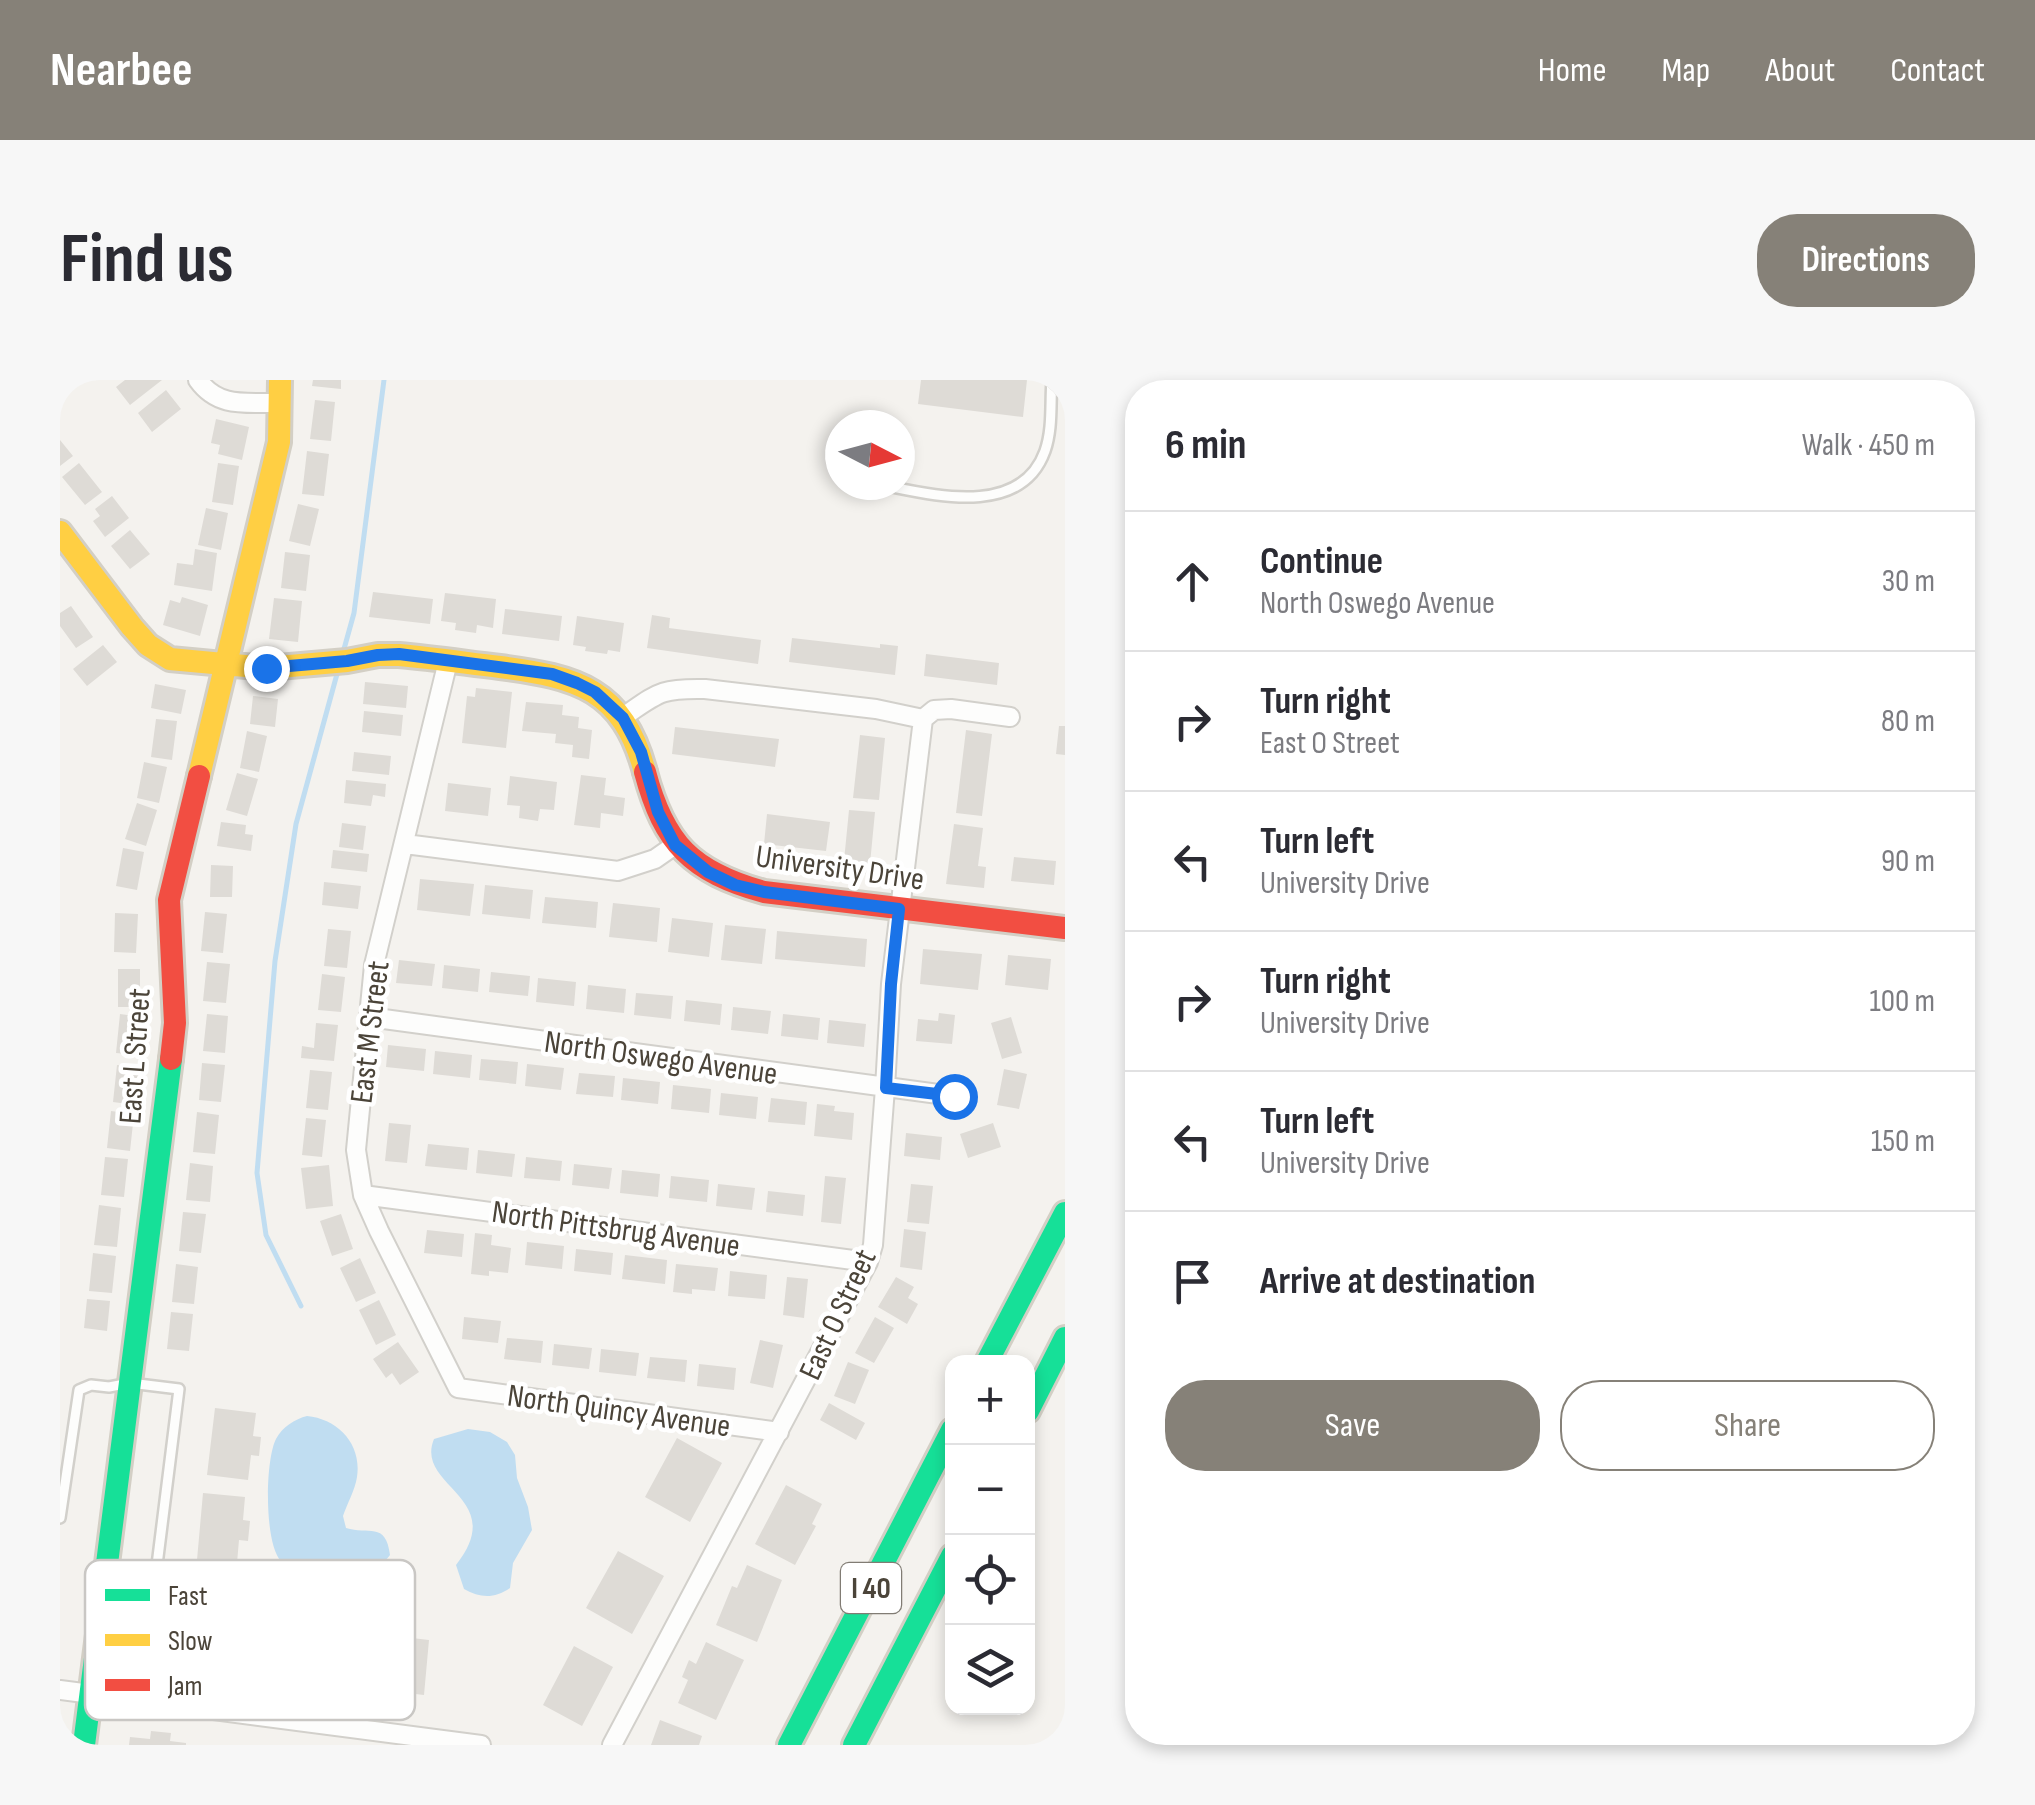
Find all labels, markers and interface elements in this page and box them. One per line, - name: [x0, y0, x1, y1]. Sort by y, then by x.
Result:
- text: Nearbee: [50, 42, 192, 99]
- text: Home: [1538, 49, 1607, 92]
- text: Map: [1662, 49, 1710, 92]
- text: About: [1765, 49, 1835, 92]
- text: Contact: [1890, 49, 1985, 92]
- button: Directions: [1757, 214, 1975, 307]
- text: Find us: [60, 218, 234, 302]
- north arrow: [825, 410, 915, 500]
- text: 6 min: [1165, 420, 1246, 471]
- text: Walk · 450 m: [1802, 426, 1935, 465]
- text: Continue: [1260, 539, 1383, 584]
- icon: ahead: [1165, 554, 1220, 609]
- text: 30 m: [1882, 562, 1935, 601]
- text: North Oswego Avenue: [1260, 584, 1495, 623]
- route end: [244, 646, 290, 692]
- text: Turn right: [1260, 679, 1391, 724]
- icon: right: [1165, 694, 1220, 749]
- text: 80 m: [1881, 702, 1935, 741]
- text: East O Street: [1260, 724, 1400, 763]
- text: Turn left: [1260, 819, 1374, 864]
- icon: left: [1165, 834, 1220, 889]
- street label: University Drive: [753, 837, 927, 900]
- text: 90 m: [1881, 842, 1935, 881]
- text: University Drive: [1260, 864, 1430, 903]
- street label: East M Street: [342, 959, 399, 1106]
- text: Turn right: [1260, 959, 1391, 1004]
- icon: right: [1165, 974, 1220, 1029]
- text: 100 m: [1870, 982, 1935, 1021]
- street label: East L Street: [111, 987, 160, 1125]
- text: University Drive: [1260, 1004, 1430, 1043]
- street label: North Oswego Avenue: [542, 1023, 780, 1094]
- route start: [932, 1074, 978, 1120]
- text: Turn left: [1260, 1099, 1374, 1144]
- icon: left: [1165, 1114, 1220, 1169]
- text: 150 m: [1871, 1122, 1935, 1161]
- text: University Drive: [1260, 1144, 1430, 1183]
- street label: North Pittsbrug Avenue: [489, 1193, 742, 1266]
- street label: East O Street: [791, 1243, 886, 1386]
- icon: arrive: [1165, 1254, 1220, 1309]
- text: Arrive at destination: [1260, 1259, 1535, 1304]
- map controls: [945, 1355, 1035, 1715]
- button: +: [945, 1355, 1035, 1445]
- street label: North Quincy Avenue: [505, 1377, 733, 1446]
- button: Save: [1165, 1380, 1540, 1471]
- button: Share: [1560, 1380, 1935, 1471]
- button: −: [945, 1445, 1035, 1535]
- button: locate: [945, 1535, 1035, 1625]
- legend: [85, 1560, 415, 1720]
- road number: I 40: [841, 1563, 901, 1613]
- text: Fast: [168, 1580, 207, 1613]
- text: Slow: [168, 1625, 213, 1658]
- button: layers: [945, 1625, 1035, 1715]
- text: Jam: [167, 1670, 203, 1703]

